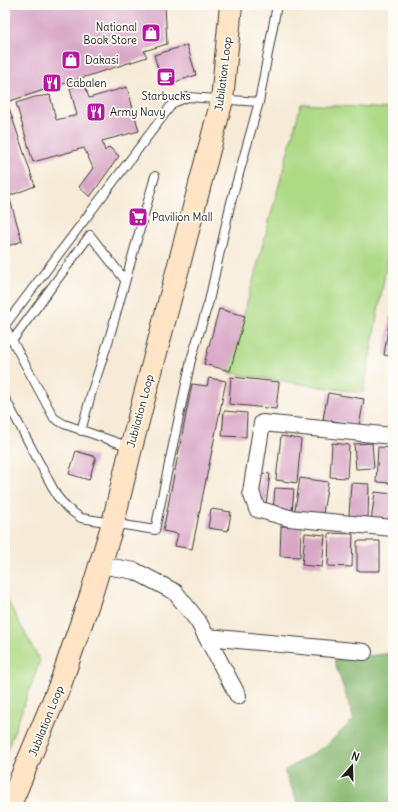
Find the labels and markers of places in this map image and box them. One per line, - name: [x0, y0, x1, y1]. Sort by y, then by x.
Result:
- place label: National Book Store: [83, 20, 137, 47]
- shop icon: National Book Store: [140, 22, 162, 44]
- shop icon: Dakasi: [60, 49, 82, 71]
- place label: Dakasi: [85, 53, 118, 67]
- cafe icon: Starbucks: [155, 66, 177, 88]
- restaurant icon: Cabalen: [41, 72, 63, 94]
- place label: Cabalen: [66, 76, 107, 90]
- place label: Starbucks: [141, 89, 191, 103]
- restaurant icon: Army Navy: [85, 101, 107, 123]
- place label: Army Navy: [110, 105, 165, 119]
- supermarket icon: Pavilion Mall: [127, 206, 149, 228]
- place label: Pavilion Mall: [152, 210, 213, 224]

